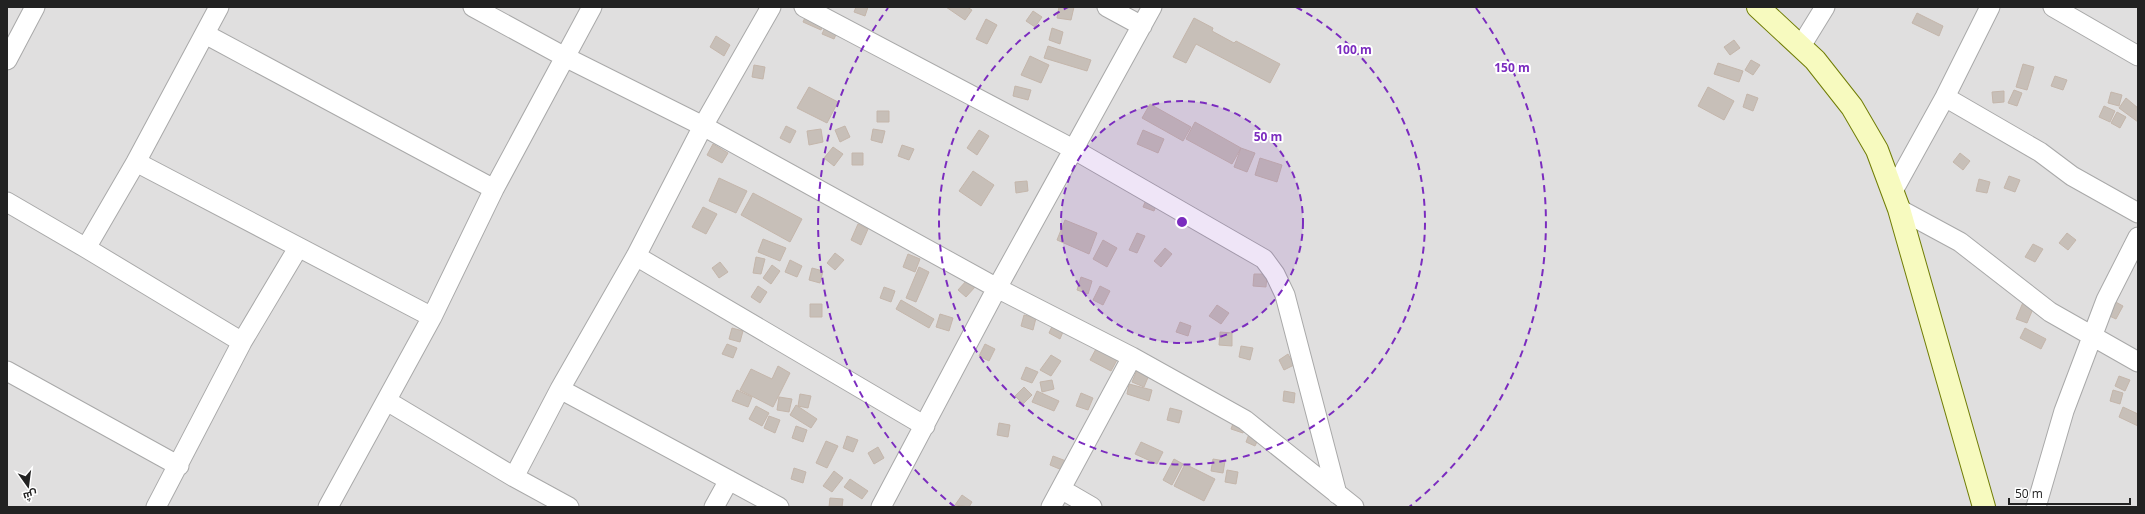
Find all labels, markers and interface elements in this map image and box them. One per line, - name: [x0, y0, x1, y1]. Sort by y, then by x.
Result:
- text: 100 m: [1336, 41, 1372, 58]
- text: 150 m: [1494, 59, 1530, 76]
- text: 50 m: [1254, 128, 1282, 145]
- centre of rings: [1175, 215, 1189, 229]
- north arrow: [8, 466, 48, 506]
- scale bar: [2009, 480, 2130, 506]
- text: 50 m: [2015, 485, 2043, 502]
- text: ش: [22, 487, 39, 505]

